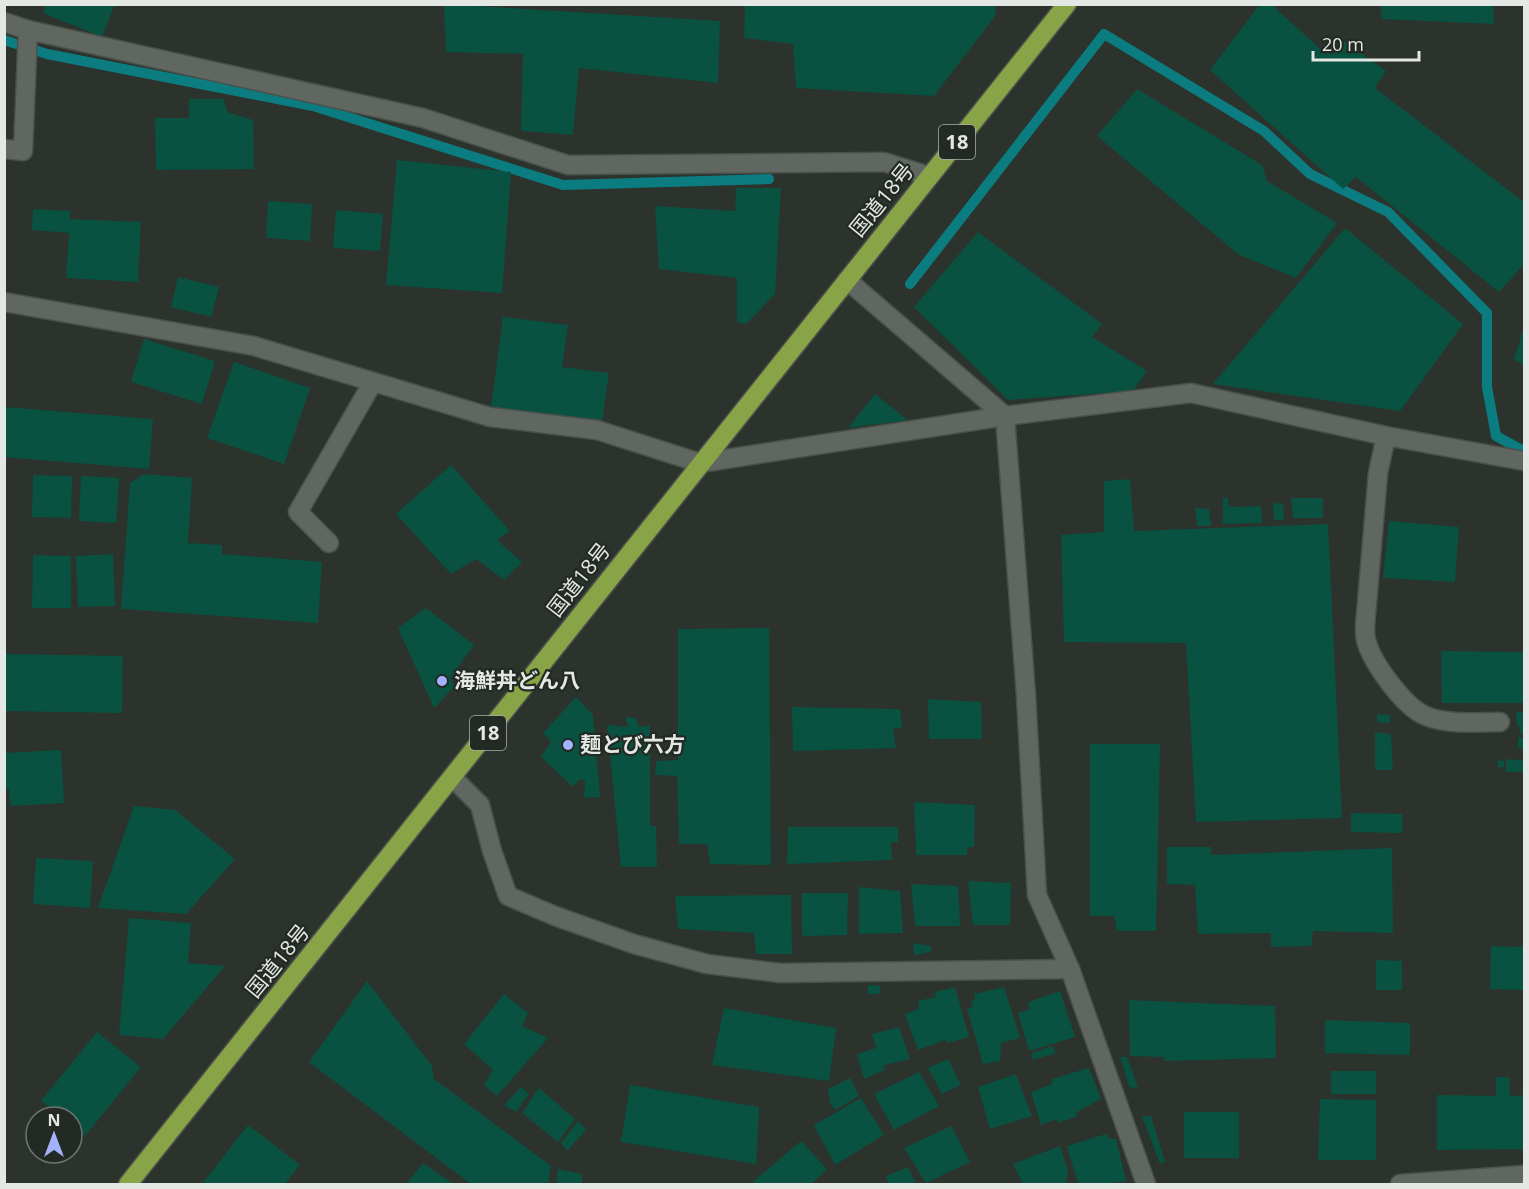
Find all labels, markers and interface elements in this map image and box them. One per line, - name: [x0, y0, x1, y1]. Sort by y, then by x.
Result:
- scale bar: [1313, 24, 1420, 62]
- text: 20 m: [1322, 32, 1364, 56]
- road number: 18: [939, 125, 975, 159]
- street label: 国道18号: [843, 157, 919, 242]
- street label: 国道18号: [540, 536, 616, 622]
- place label: 海鮮丼どん八: [454, 666, 580, 694]
- marker: 海鮮丼どん八: [435, 674, 449, 688]
- road number: 18: [470, 716, 506, 750]
- place label: 麺とび六方: [580, 730, 685, 758]
- marker: 麺とび六方: [561, 738, 575, 752]
- street label: 国道18号: [239, 918, 315, 1003]
- north arrow: [24, 1105, 84, 1165]
- text: N: [47, 1109, 61, 1131]

